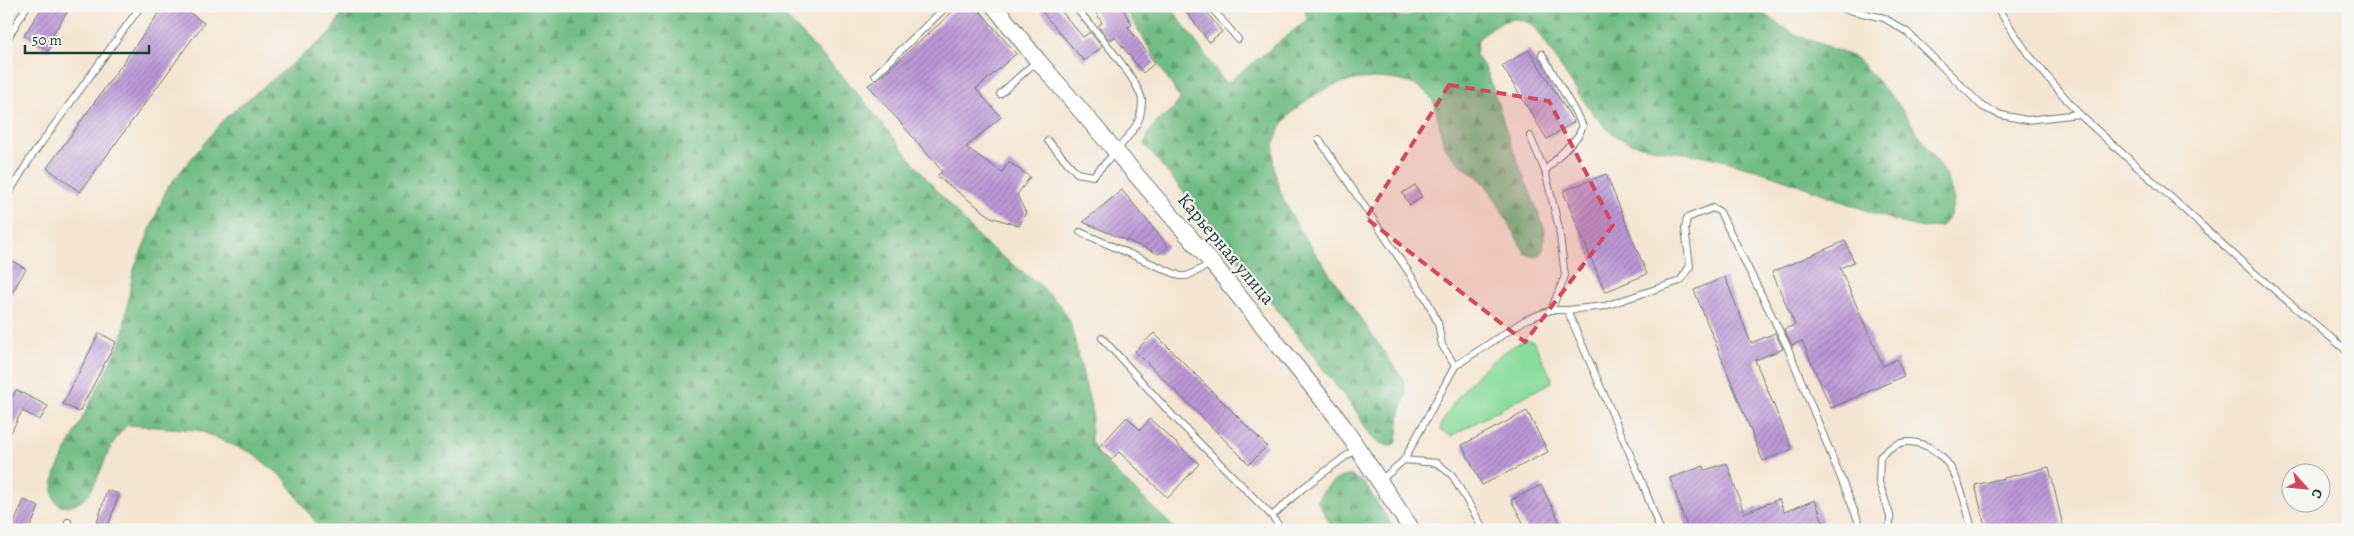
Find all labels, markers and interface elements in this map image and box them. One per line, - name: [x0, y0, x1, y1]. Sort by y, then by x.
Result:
- scale bar: [25, 22, 149, 54]
- text: 50 m: [32, 30, 62, 50]
- street label: Карьерная улица: [1171, 187, 1281, 311]
- north arrow: [2282, 464, 2332, 514]
- text: С: [2307, 486, 2328, 502]

